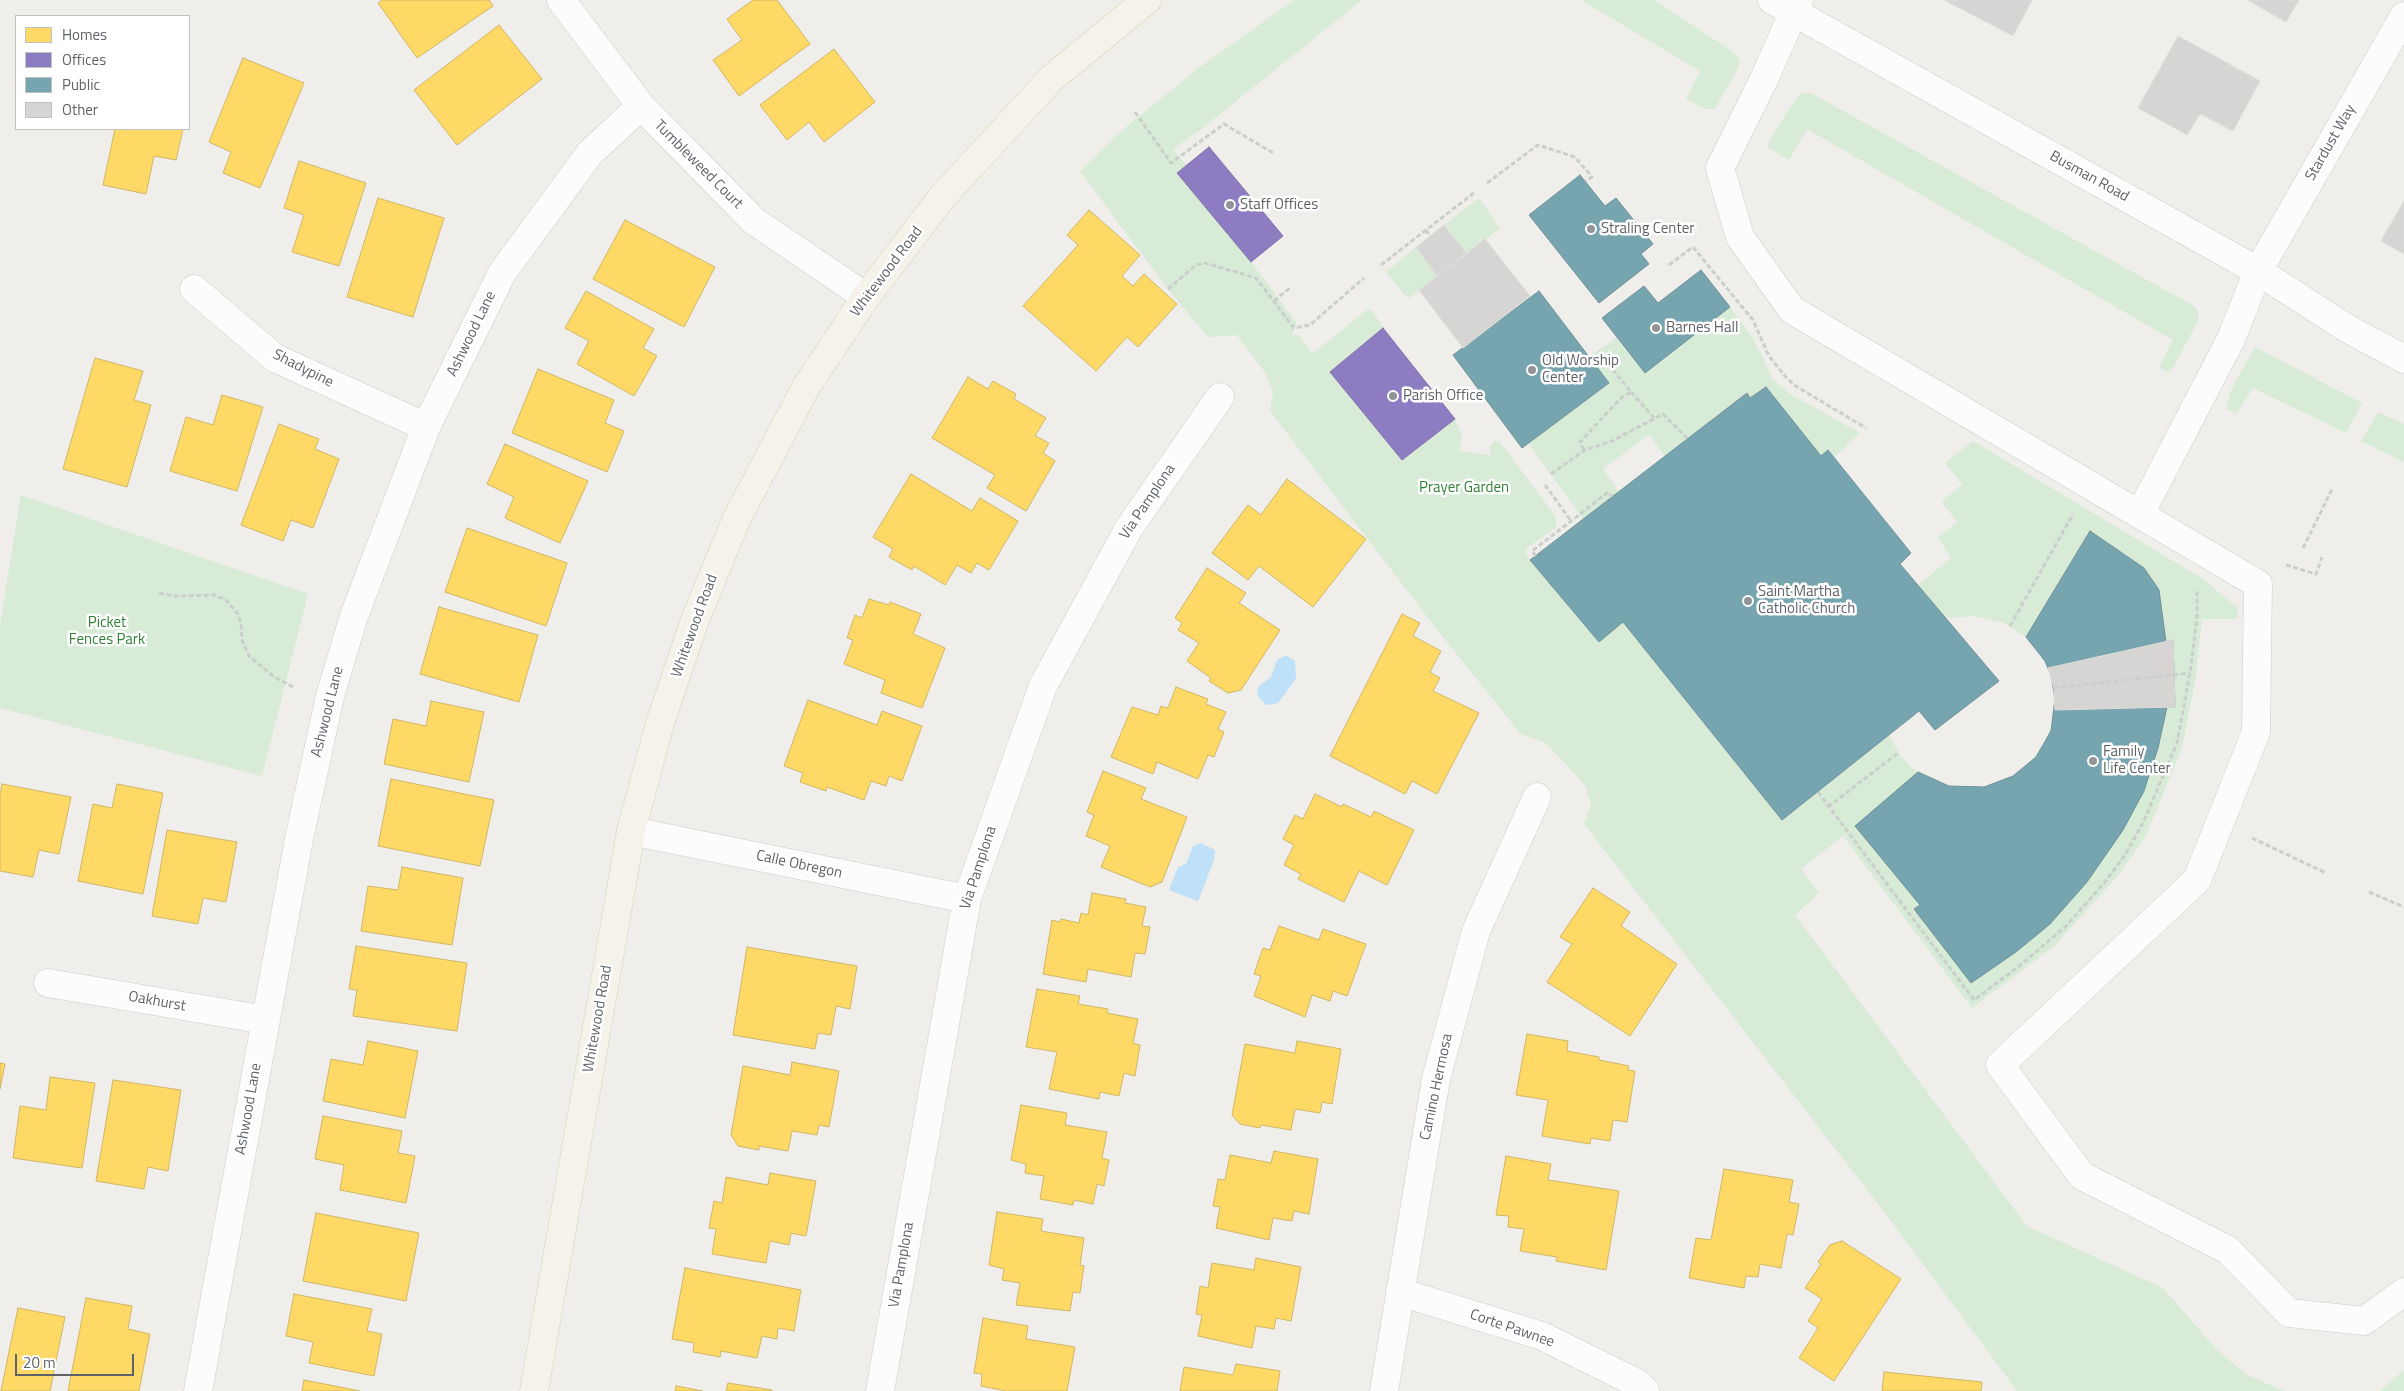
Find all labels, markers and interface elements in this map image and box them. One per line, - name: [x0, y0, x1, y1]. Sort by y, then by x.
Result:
- legend: [15, 15, 190, 130]
- text: Homes: [62, 23, 107, 46]
- text: Offices: [62, 48, 106, 71]
- text: Public: [62, 73, 100, 96]
- text: Other: [62, 98, 98, 121]
- street label: Stardust Way: [2302, 102, 2360, 184]
- street label: Tumbleweed Court: [650, 117, 746, 213]
- street label: Busman Road: [2046, 148, 2132, 206]
- place label: Staff Offices: [1240, 196, 1318, 214]
- marker: Staff Offices: [1224, 199, 1236, 211]
- place label: Straling Center: [1601, 220, 1694, 238]
- street label: Whitewood Road: [847, 223, 927, 321]
- marker: Straling Center: [1585, 223, 1597, 235]
- street label: Ashwood Lane: [444, 288, 500, 380]
- place label: Barnes Hall: [1666, 319, 1738, 337]
- marker: Barnes Hall: [1650, 322, 1662, 334]
- street label: Shadypine: [270, 346, 336, 392]
- place label: Old Worship Center: [1542, 352, 1619, 387]
- marker: Old Worship Center: [1526, 364, 1538, 376]
- place label: Parish Office: [1403, 387, 1483, 405]
- marker: Parish Office: [1387, 390, 1399, 402]
- street label: Via Pamplona: [1116, 461, 1180, 543]
- park label: Prayer Garden: [1419, 479, 1509, 497]
- street label: Whitewood Road: [668, 572, 722, 680]
- place label: Saint Martha Catholic Church: [1758, 583, 1855, 618]
- marker: Saint Martha Catholic Church: [1742, 595, 1754, 607]
- park label: Picket Fences Park: [69, 614, 145, 649]
- street label: Ashwood Lane: [308, 665, 348, 759]
- place label: Family Life Center: [2103, 743, 2171, 778]
- marker: Family Life Center: [2087, 755, 2099, 767]
- street label: Via Pamplona: [957, 824, 1001, 912]
- street label: Calle Obregon: [754, 847, 844, 883]
- street label: Whitewood Road: [580, 964, 616, 1074]
- street label: Oakhurst: [127, 988, 187, 1016]
- street label: Camino Hermosa: [1417, 1032, 1457, 1142]
- street label: Ashwood Lane: [232, 1062, 266, 1156]
- street label: Via Pamplona: [886, 1221, 918, 1309]
- street label: Corte Pawnee: [1467, 1306, 1557, 1352]
- scale bar: [18, 1344, 136, 1376]
- text: 20 m: [23, 1351, 56, 1374]

